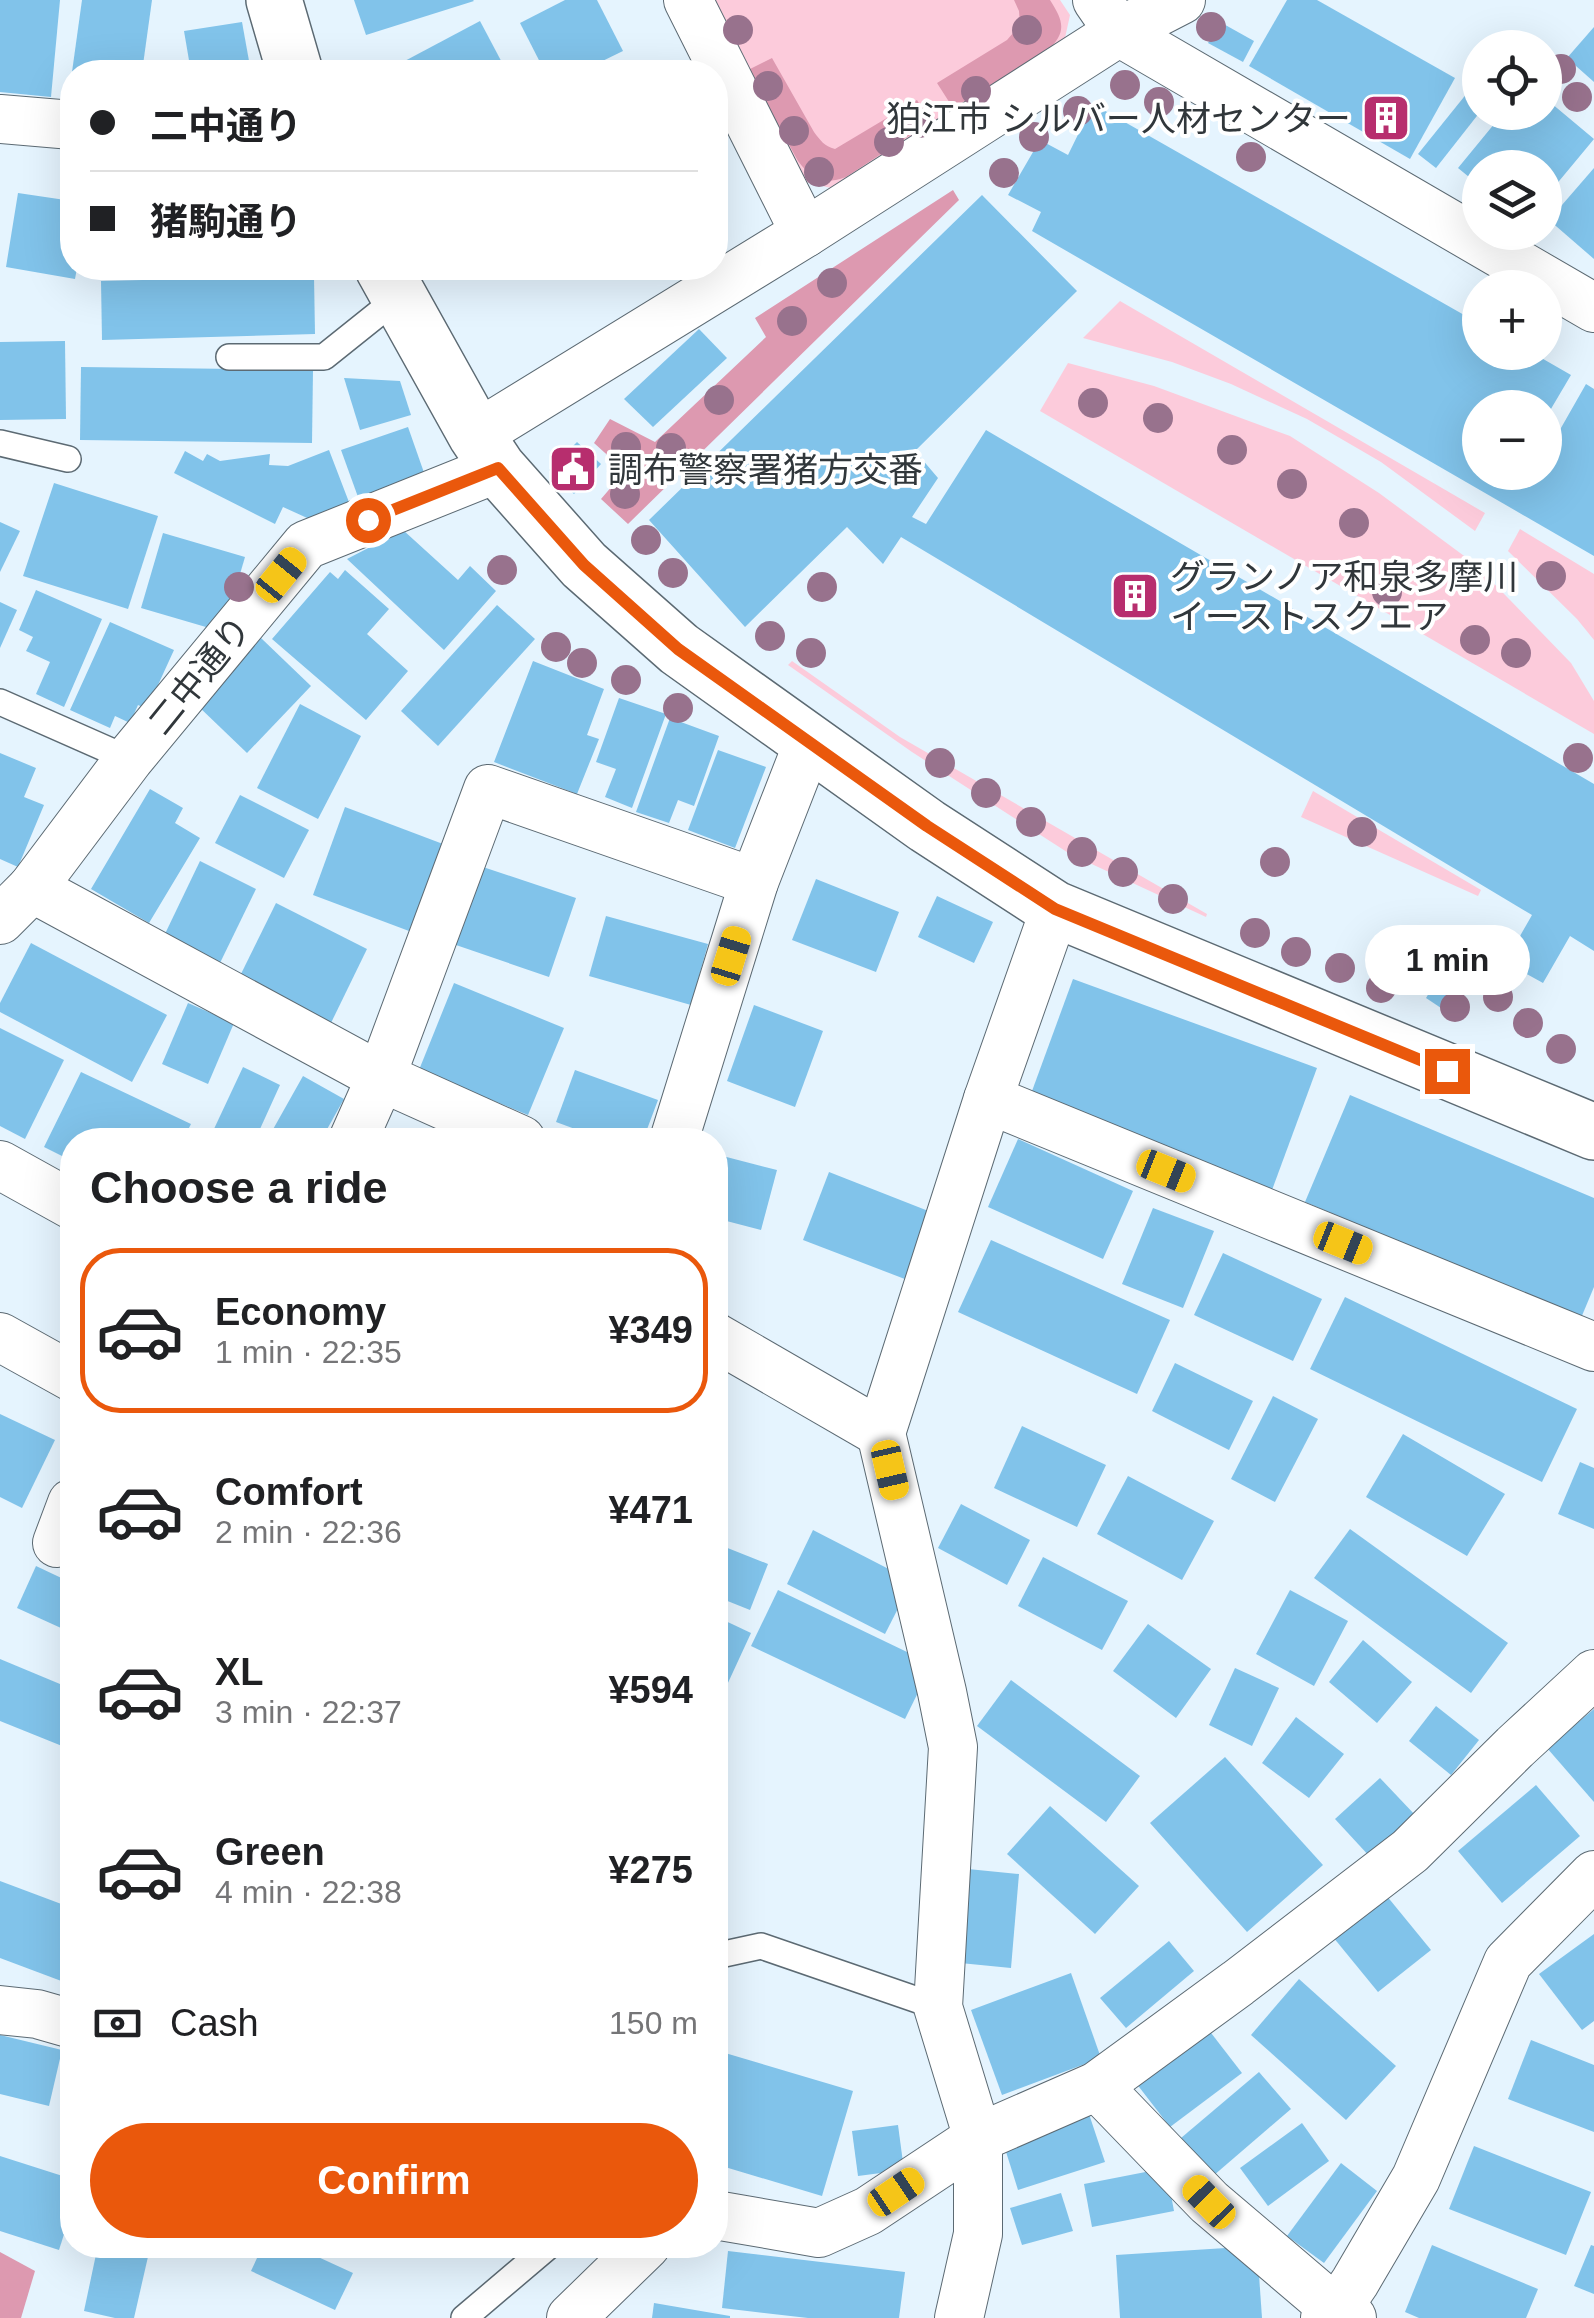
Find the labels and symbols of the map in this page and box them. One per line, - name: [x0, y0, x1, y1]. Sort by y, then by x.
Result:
- building icon: 狛江市 シルバー人材センター: [1360, 92, 1412, 144]
- place label: 狛江市 シルバー人材センター: [886, 99, 1351, 138]
- public building icon: 調布警察署猪方交番: [547, 443, 599, 495]
- place label: 調布警察署猪方交番: [608, 450, 923, 489]
- route start: [346, 498, 391, 543]
- car: [250, 542, 312, 608]
- place label: グランノア和泉多摩川 イーストスクエア: [1170, 557, 1518, 636]
- building icon: グランノア和泉多摩川 イーストスクエア: [1109, 570, 1161, 622]
- street label: 二中通り: [140, 608, 258, 742]
- car: [708, 923, 754, 989]
- callout: 1 min: [1364, 926, 1530, 996]
- route end: [1425, 1049, 1470, 1094]
- car: [1133, 1146, 1199, 1196]
- car: [1310, 1218, 1376, 1268]
- car: [869, 1437, 911, 1503]
- car: [863, 2163, 929, 2221]
- car: [1177, 2170, 1241, 2234]

